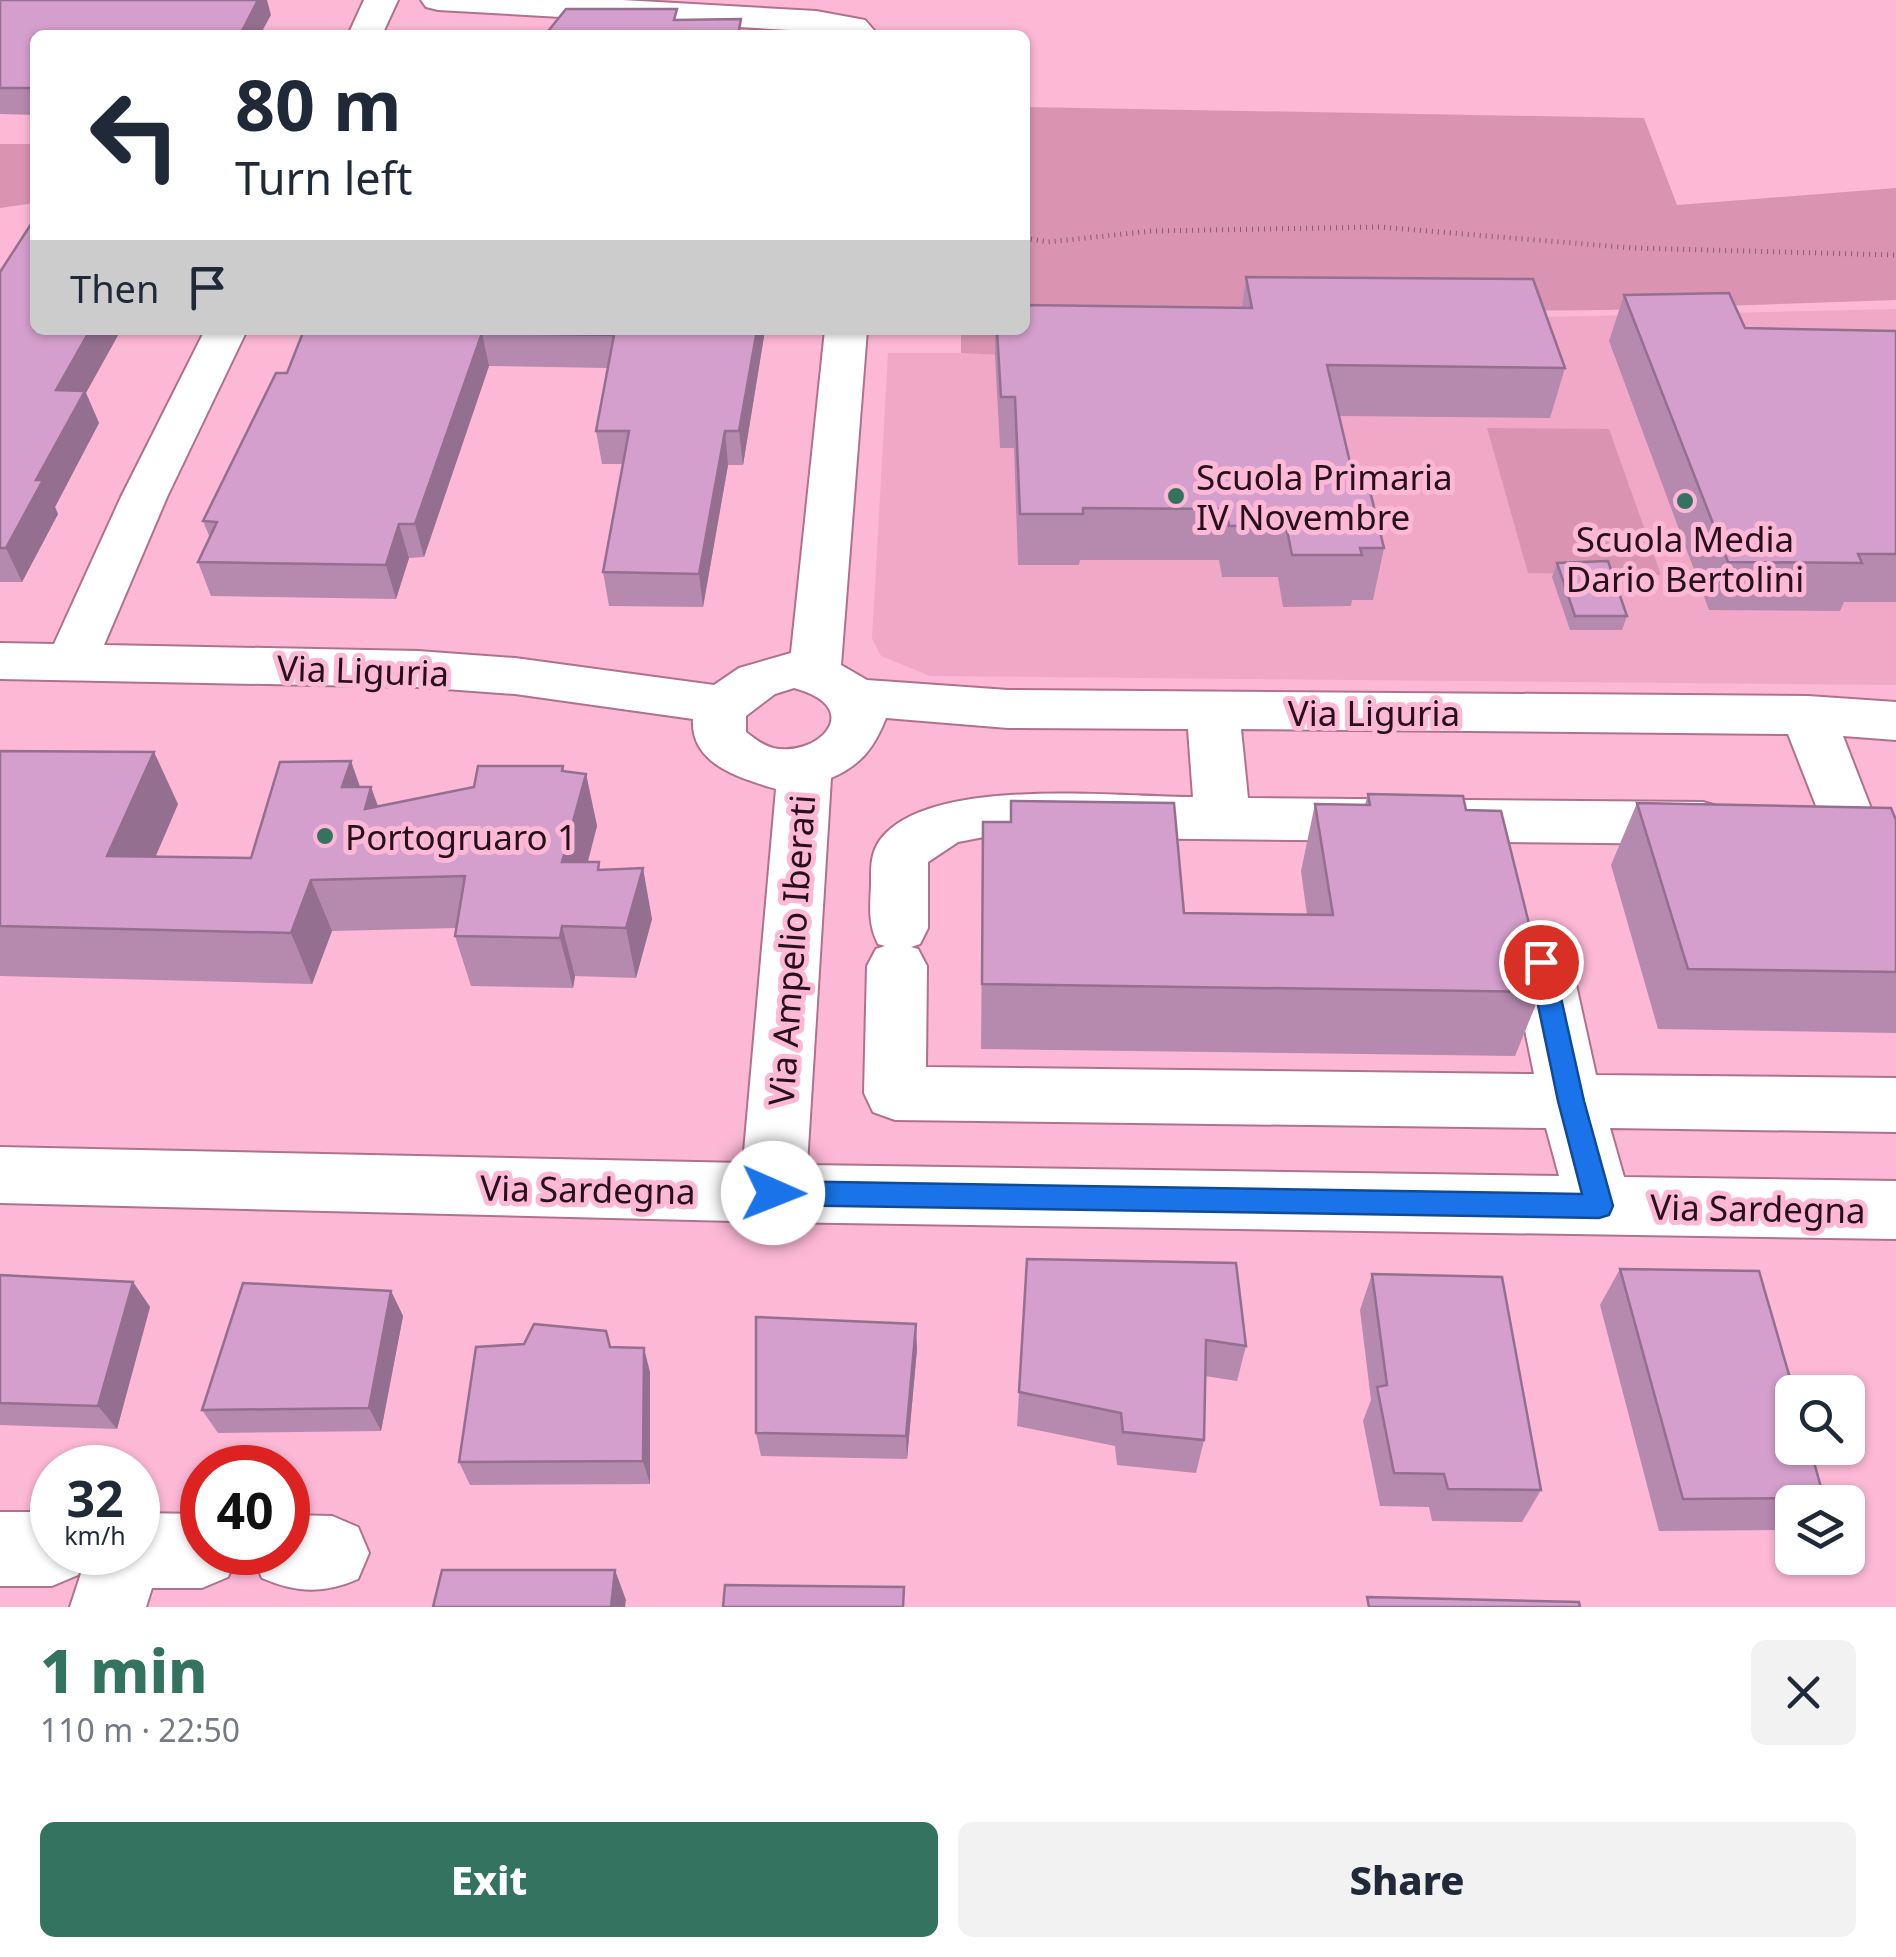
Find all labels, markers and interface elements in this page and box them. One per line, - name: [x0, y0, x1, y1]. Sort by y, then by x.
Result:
- text: 80 m: [235, 56, 402, 152]
- icon: left: [70, 70, 200, 200]
- text: Turn left: [235, 147, 412, 208]
- icon: arrive: [180, 260, 235, 315]
- text: Then: [70, 262, 160, 314]
- place label: Scuola Primaria IV Novembre: [1196, 453, 1453, 540]
- marker: Scuola Primaria IV Novembre: [1165, 485, 1187, 507]
- marker: Scuola Media Dario Bertolini: [1674, 490, 1696, 512]
- place label: Scuola Media Dario Bertolini: [1566, 515, 1804, 602]
- street label: Via Liguria: [276, 644, 450, 696]
- street label: Via Liguria: [1288, 689, 1460, 736]
- street label: Via Ampelio Iberati: [757, 793, 825, 1107]
- place label: Portogruaro 1: [345, 813, 577, 860]
- marker: Portogruaro 1: [314, 825, 336, 847]
- pin: [1499, 920, 1584, 1005]
- icon: arrive: [1514, 935, 1569, 990]
- position arrow: [721, 1141, 825, 1245]
- street label: Via Sardegna: [480, 1164, 696, 1214]
- street label: Via Sardegna: [1650, 1183, 1866, 1233]
- map controls: [1775, 1375, 1865, 1575]
- button: search: [1775, 1375, 1865, 1465]
- speed limit sign: 40: [180, 1445, 310, 1575]
- text: 32: [66, 1464, 124, 1532]
- button: layers: [1775, 1485, 1865, 1575]
- text: km/h: [64, 1518, 126, 1552]
- text: 1 min: [40, 1629, 208, 1711]
- button: close: [1751, 1640, 1856, 1745]
- text: 110 m · 22:50: [40, 1708, 240, 1751]
- button: Exit: [40, 1822, 938, 1937]
- button: Share: [958, 1822, 1856, 1937]

